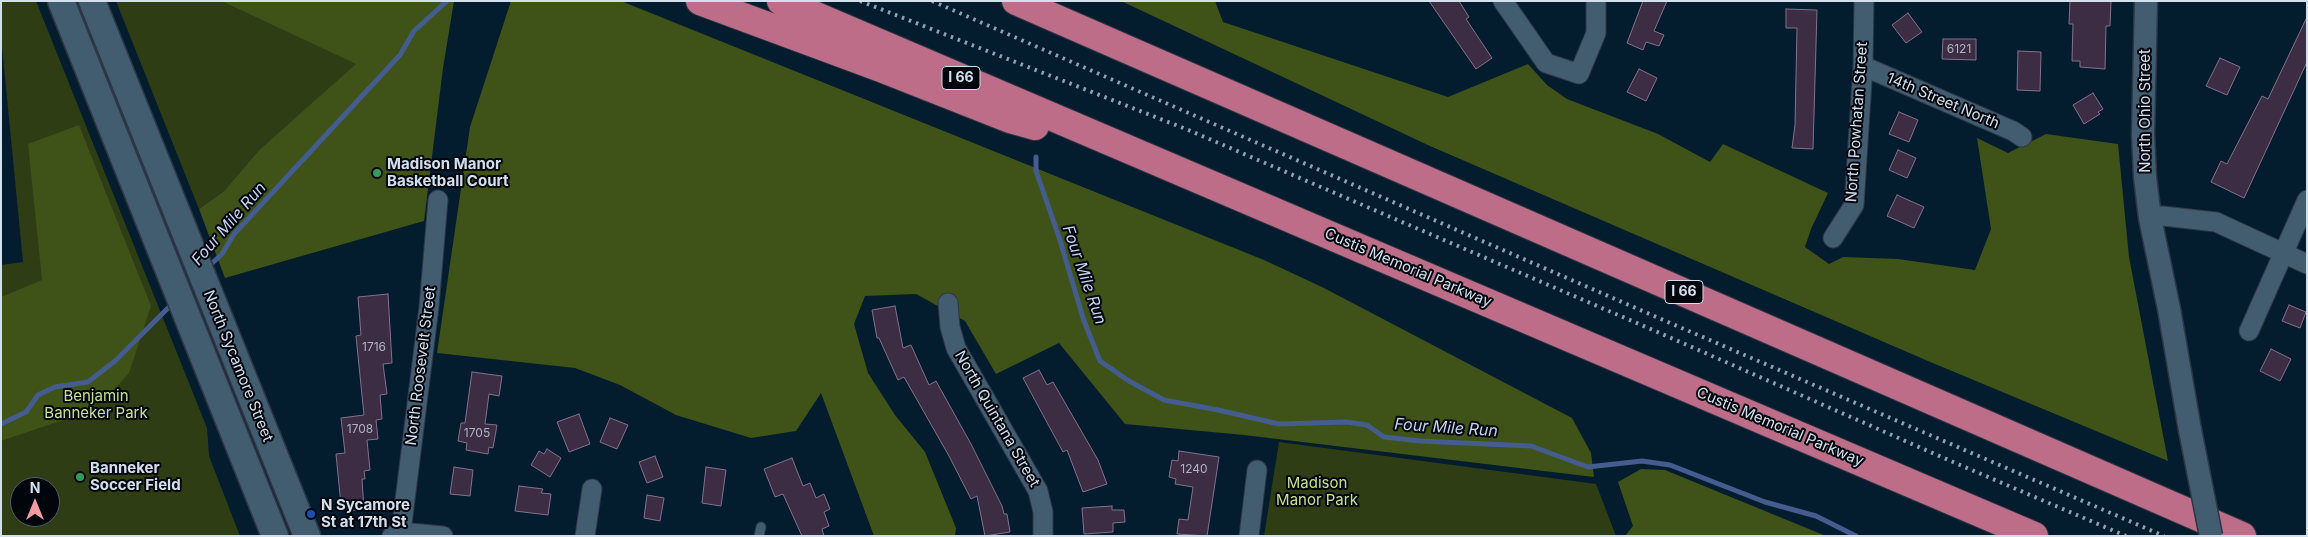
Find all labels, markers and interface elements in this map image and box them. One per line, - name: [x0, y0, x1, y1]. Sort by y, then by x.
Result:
- street label: North Powhatan Street: [1842, 41, 1872, 203]
- house number: 6121: [1947, 42, 1971, 56]
- street label: North Ohio Street: [2136, 49, 2154, 173]
- road number: I 66: [942, 66, 980, 90]
- street label: 14th Street North: [1884, 69, 2002, 133]
- place label: Madison Manor Basketball Court: [387, 155, 508, 190]
- marker: Madison Manor Basketball Court: [371, 167, 383, 179]
- water label: Four Mile Run: [188, 179, 270, 269]
- water label: Four Mile Run: [1058, 223, 1110, 327]
- street label: Custis Memorial Parkway: [1322, 225, 1494, 311]
- road number: I 66: [1665, 280, 1703, 304]
- street label: North Roosevelt Street: [402, 285, 440, 447]
- street label: North Sycamore Street: [199, 288, 277, 444]
- house number: 1716: [362, 340, 386, 354]
- street label: North Quintana Street: [951, 348, 1043, 490]
- street label: Custis Memorial Parkway: [1694, 384, 1866, 470]
- park label: Benjamin Banneker Park: [44, 387, 148, 422]
- water label: Four Mile Run: [1394, 415, 1498, 441]
- house number: 1708: [347, 422, 373, 436]
- house number: 1705: [464, 426, 490, 440]
- place label: Banneker Soccer Field: [90, 459, 181, 494]
- house number: 1240: [1180, 462, 1208, 476]
- marker: Banneker Soccer Field: [74, 471, 86, 483]
- park label: Madison Manor Park: [1276, 474, 1358, 509]
- north arrow: [10, 477, 60, 527]
- text: N: [30, 479, 40, 496]
- place label: N Sycamore St at 17th St: [321, 496, 410, 531]
- marker: N Sycamore St at 17th St: [305, 508, 317, 520]

